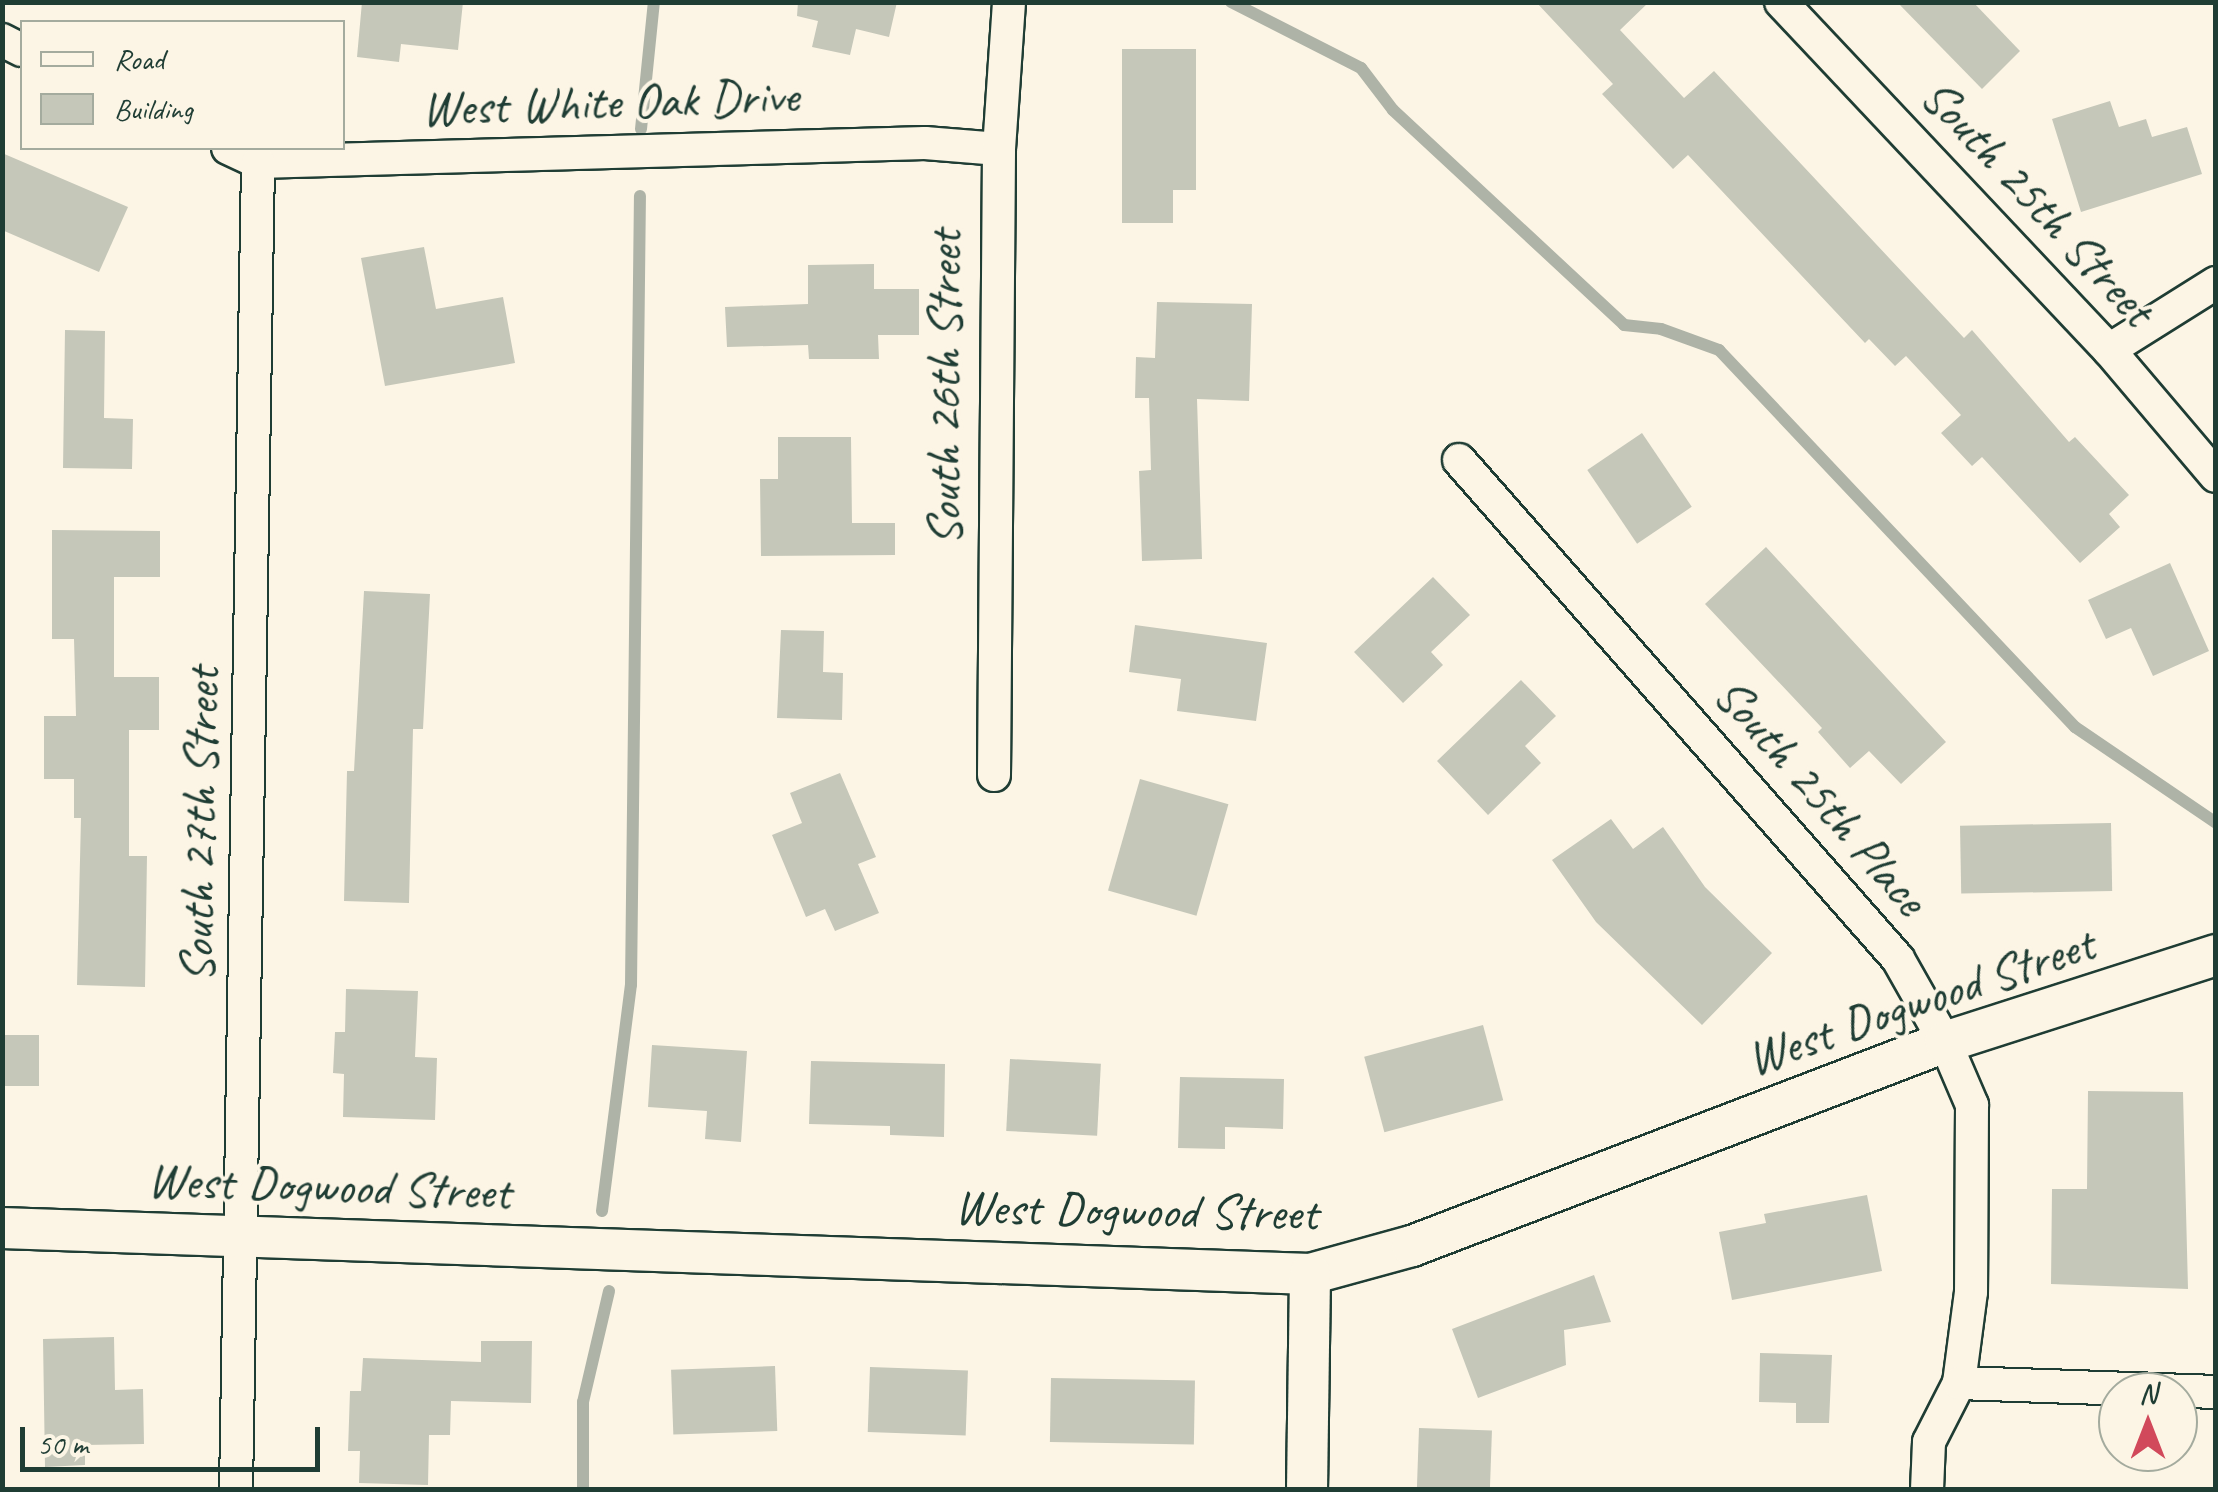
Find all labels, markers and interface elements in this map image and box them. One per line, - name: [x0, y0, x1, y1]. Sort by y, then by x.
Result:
- legend: [20, 20, 345, 150]
- text: Road: [114, 40, 164, 78]
- street label: West White Oak Drive: [419, 65, 801, 139]
- street label: South 25th Street: [1908, 66, 2168, 338]
- text: Building: [114, 90, 193, 128]
- street label: South 26th Street: [914, 230, 974, 546]
- street label: South 25th Place: [1701, 665, 1941, 927]
- street label: South 27th Street: [166, 666, 232, 984]
- street label: West Dogwood Street: [1738, 913, 2102, 1089]
- street label: West Dogwood Street: [146, 1150, 512, 1222]
- street label: West Dogwood Street: [953, 1177, 1319, 1243]
- north arrow: [2098, 1372, 2198, 1472]
- text: N: [2139, 1376, 2157, 1411]
- scale bar: [25, 1407, 325, 1469]
- text: 50 m: [37, 1425, 88, 1463]

